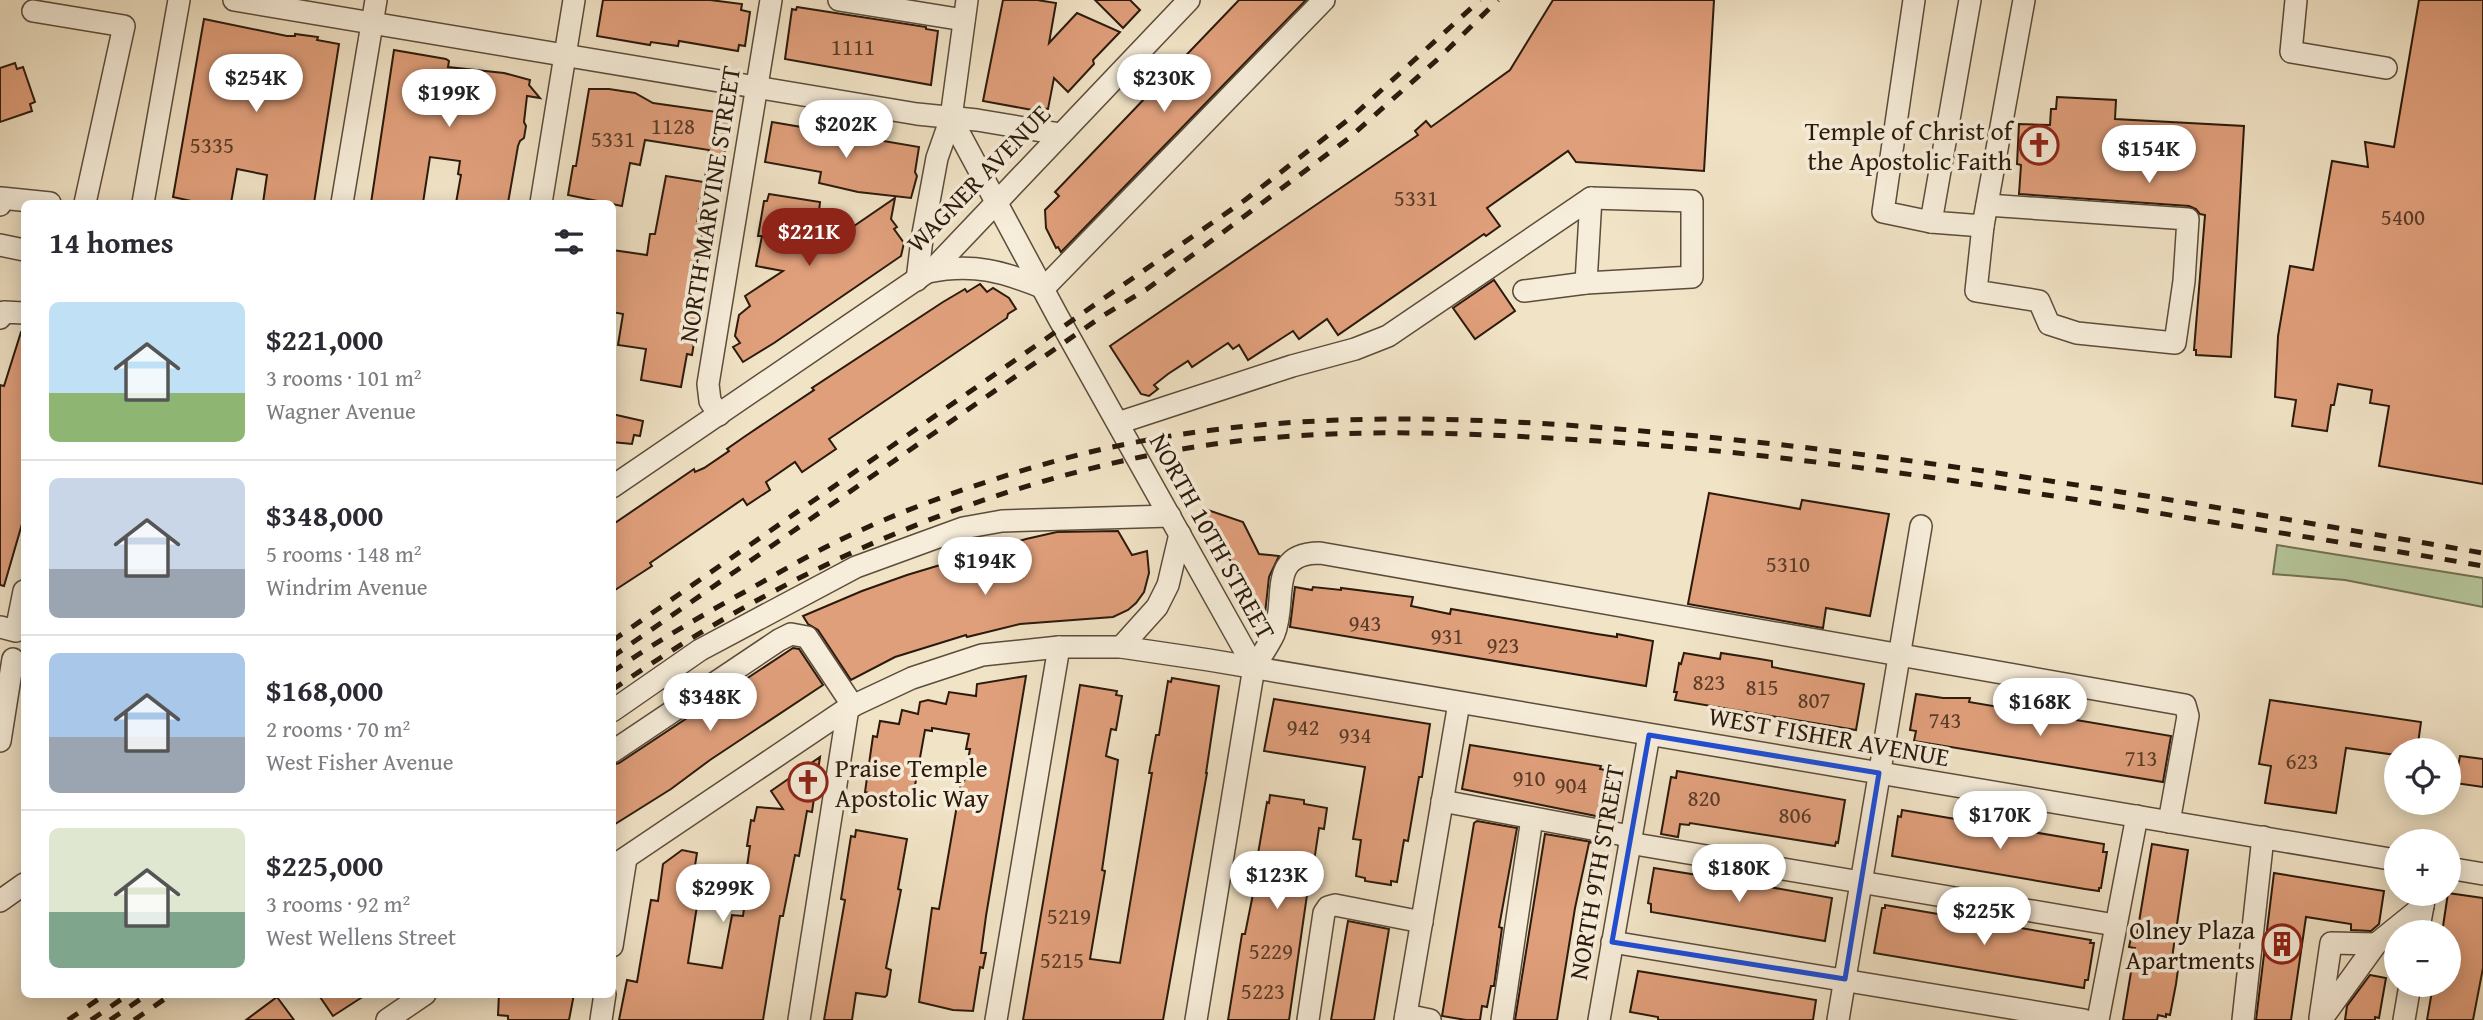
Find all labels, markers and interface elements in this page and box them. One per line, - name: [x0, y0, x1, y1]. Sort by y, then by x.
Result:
- house number: 1111: [831, 30, 875, 63]
- pin: $254K: [207, 54, 305, 114]
- pin: $230K: [1115, 54, 1213, 114]
- text: $254K: [225, 60, 287, 93]
- text: $230K: [1133, 60, 1195, 93]
- street label: NORTH MARVINE STREET: [668, 62, 750, 345]
- pin: $199K: [400, 69, 498, 129]
- text: $199K: [418, 75, 480, 108]
- street label: WAGNER AVENUE: [897, 95, 1059, 261]
- pin: $202K: [797, 100, 895, 160]
- text: $202K: [815, 106, 877, 139]
- house number: 1128: [651, 109, 695, 142]
- place label: Temple of Christ of the Apostolic Faith: [1805, 111, 2015, 180]
- house number: 5331: [591, 122, 635, 155]
- church icon: Temple of Christ of the Apostolic Faith: [2018, 124, 2060, 166]
- pin: $154K: [2100, 125, 2198, 185]
- house number: 5335: [190, 128, 234, 161]
- text: $154K: [2118, 131, 2180, 164]
- house number: 5331: [1394, 181, 1438, 214]
- house number: 5400: [2381, 200, 2425, 233]
- pin: $221K: [760, 208, 858, 268]
- text: $221K: [778, 214, 840, 247]
- text: 14 homes: [49, 220, 174, 264]
- icon: filters: [550, 223, 588, 261]
- text: $221,000: [266, 317, 383, 361]
- icon: home: [105, 330, 189, 414]
- text: 3 rooms · 101 m²: [266, 361, 421, 394]
- text: Wagner Avenue: [266, 394, 416, 427]
- street label: NORTH 10TH STREET: [1140, 426, 1286, 647]
- text: $348,000: [266, 493, 383, 537]
- icon: home: [105, 506, 189, 590]
- text: 5 rooms · 148 m²: [266, 537, 421, 570]
- pin: $194K: [936, 538, 1034, 597]
- text: $194K: [954, 543, 1016, 576]
- house number: 5310: [1766, 547, 1810, 580]
- text: Windrim Avenue: [266, 570, 428, 603]
- house number: 943: [1348, 606, 1382, 639]
- house number: 931: [1430, 619, 1464, 652]
- house number: 923: [1486, 628, 1520, 661]
- house number: 823: [1692, 665, 1726, 698]
- text: $168,000: [266, 668, 383, 712]
- house number: 815: [1745, 670, 1779, 703]
- pin: $348K: [661, 674, 759, 733]
- pin: $168K: [1991, 678, 2089, 738]
- text: $348K: [679, 679, 741, 712]
- icon: home: [105, 681, 189, 765]
- house number: 807: [1797, 683, 1831, 716]
- text: $168K: [2009, 684, 2071, 717]
- street label: WEST FISHER AVENUE: [1706, 696, 1952, 776]
- house number: 743: [1928, 703, 1962, 736]
- house number: 942: [1286, 710, 1320, 743]
- text: 2 rooms · 70 m²: [266, 712, 410, 745]
- house number: 934: [1338, 718, 1372, 751]
- map controls: [2384, 738, 2461, 997]
- button: locate: [2384, 738, 2461, 815]
- house number: 713: [2124, 741, 2158, 774]
- house number: 623: [2285, 744, 2319, 777]
- text: West Fisher Avenue: [266, 745, 454, 778]
- place label: Praise Temple Apostolic Way: [835, 748, 989, 817]
- church icon: Praise Temple Apostolic Way: [787, 761, 829, 803]
- house number: 910: [1512, 761, 1546, 794]
- street label: NORTH 9TH STREET: [1558, 761, 1634, 983]
- house number: 904: [1554, 768, 1588, 801]
- house number: 820: [1687, 781, 1721, 814]
- pin: $170K: [1951, 792, 2049, 851]
- text: $170K: [1969, 797, 2031, 830]
- house number: 806: [1778, 798, 1812, 831]
- button: +: [2384, 829, 2461, 906]
- text: $225,000: [266, 843, 383, 887]
- pin: $180K: [1690, 844, 1788, 904]
- text: $180K: [1708, 850, 1770, 883]
- pin: $123K: [1228, 852, 1326, 911]
- icon: home: [105, 856, 189, 940]
- text: $123K: [1246, 857, 1308, 890]
- pin: $299K: [674, 864, 772, 924]
- text: $299K: [692, 870, 754, 903]
- text: 3 rooms · 92 m²: [266, 887, 410, 920]
- pin: $225K: [1935, 888, 2033, 947]
- text: $225K: [1953, 893, 2015, 926]
- house number: 5219: [1047, 899, 1091, 932]
- place label: Olney Plaza Apartments: [2125, 910, 2256, 979]
- text: West Wellens Street: [266, 920, 456, 953]
- button: −: [2384, 920, 2461, 997]
- building icon: Olney Plaza Apartments: [2261, 923, 2303, 965]
- house number: 5229: [1249, 934, 1293, 967]
- house number: 5215: [1040, 943, 1084, 976]
- house number: 5223: [1241, 974, 1285, 1007]

